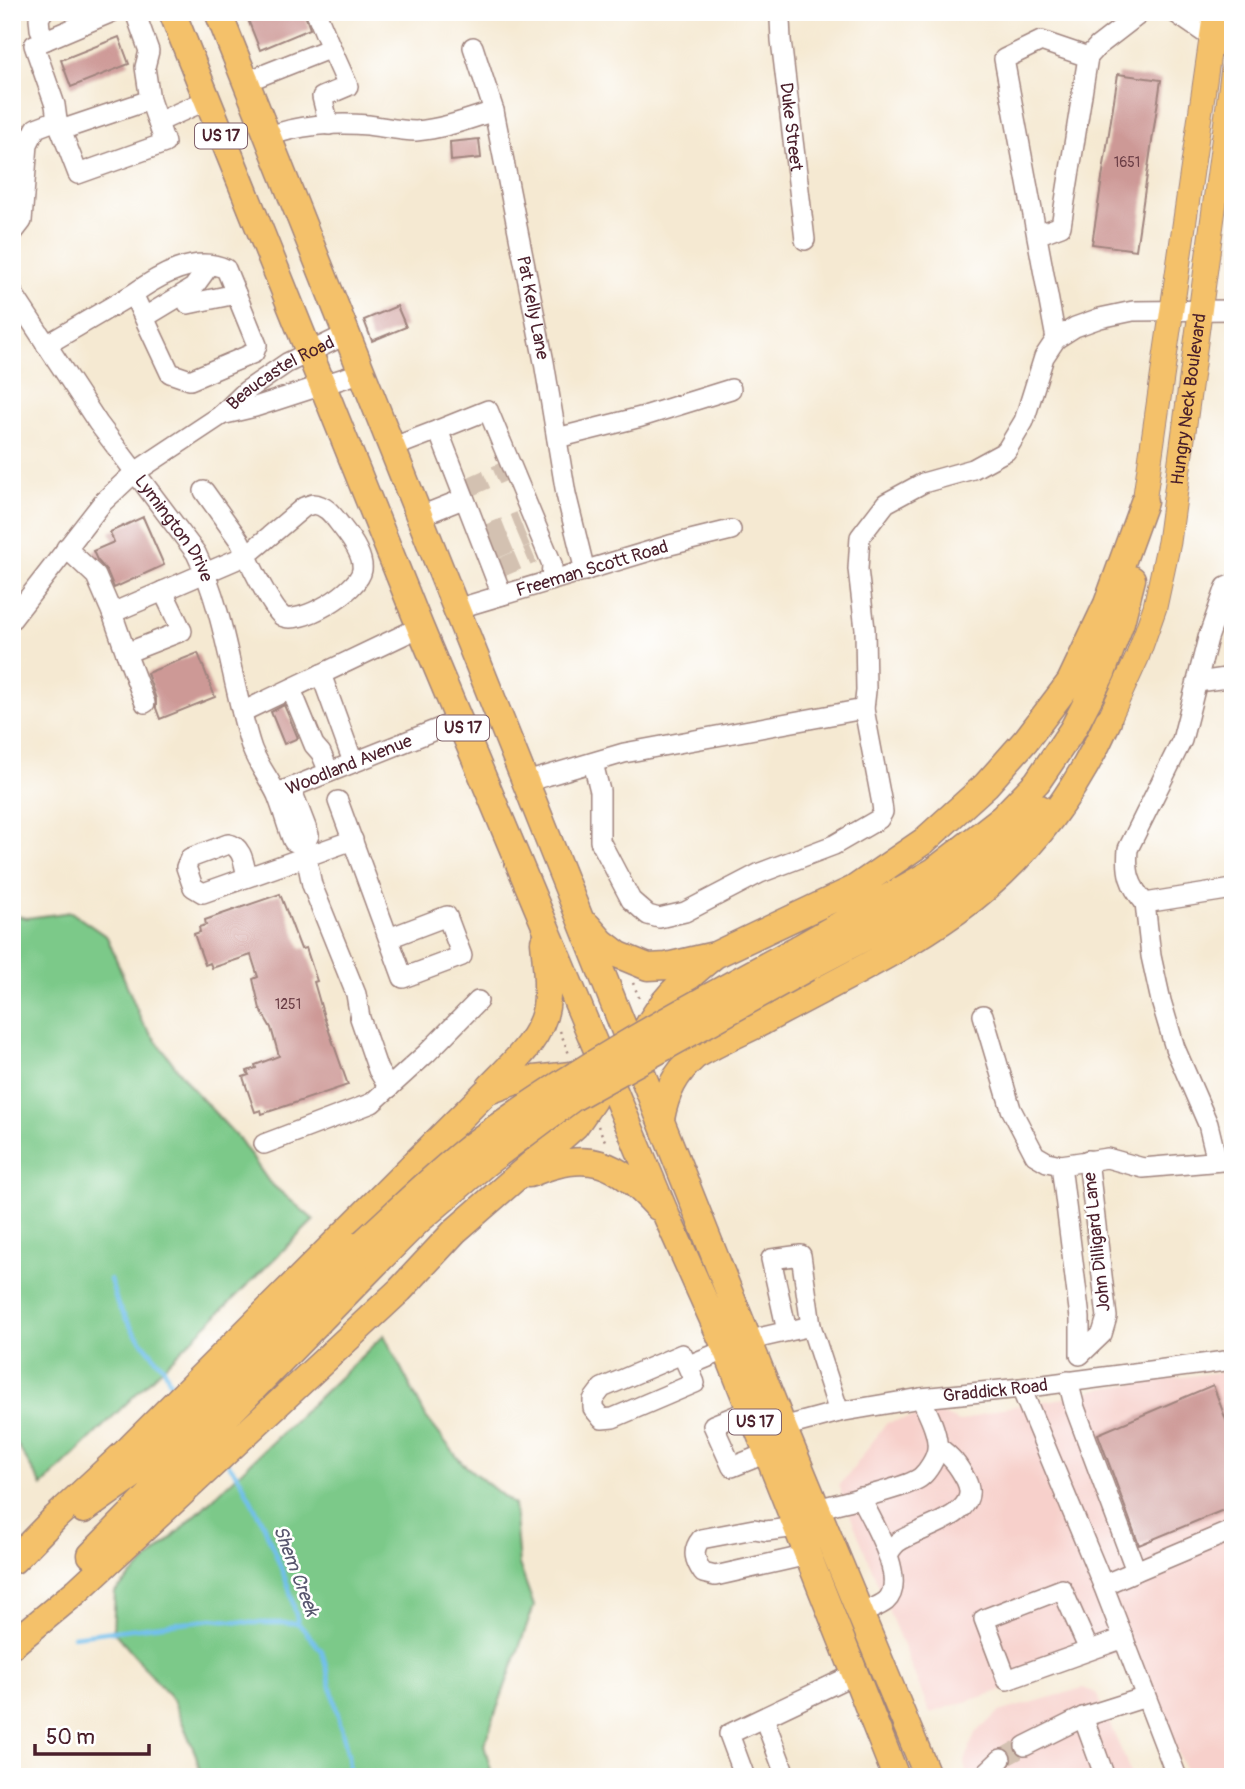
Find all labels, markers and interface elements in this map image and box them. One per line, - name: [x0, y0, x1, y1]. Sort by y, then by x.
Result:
- street label: Duke Street: [775, 81, 808, 173]
- road number: US 17: [195, 124, 247, 148]
- house number: 1651: [1114, 154, 1140, 171]
- street label: Pat Kelly Lane: [512, 254, 555, 362]
- street label: Hungry Neck Boulevard: [1165, 312, 1211, 486]
- street label: Beaucastel Road: [222, 330, 338, 415]
- street label: Lymington Drive: [129, 470, 219, 585]
- street label: Freeman Scott Road: [513, 535, 671, 602]
- road number: US 17: [437, 716, 489, 740]
- street label: Woodland Avenue: [282, 729, 415, 800]
- house number: 1251: [275, 996, 301, 1013]
- street label: John Dilligard Lane: [1078, 1171, 1116, 1313]
- street label: Graddick Road: [942, 1373, 1049, 1407]
- road number: US 17: [729, 1410, 781, 1434]
- water label: Shem Creek: [268, 1522, 325, 1622]
- scale bar: [35, 1712, 149, 1756]
- text: 50 m: [46, 1724, 95, 1751]

